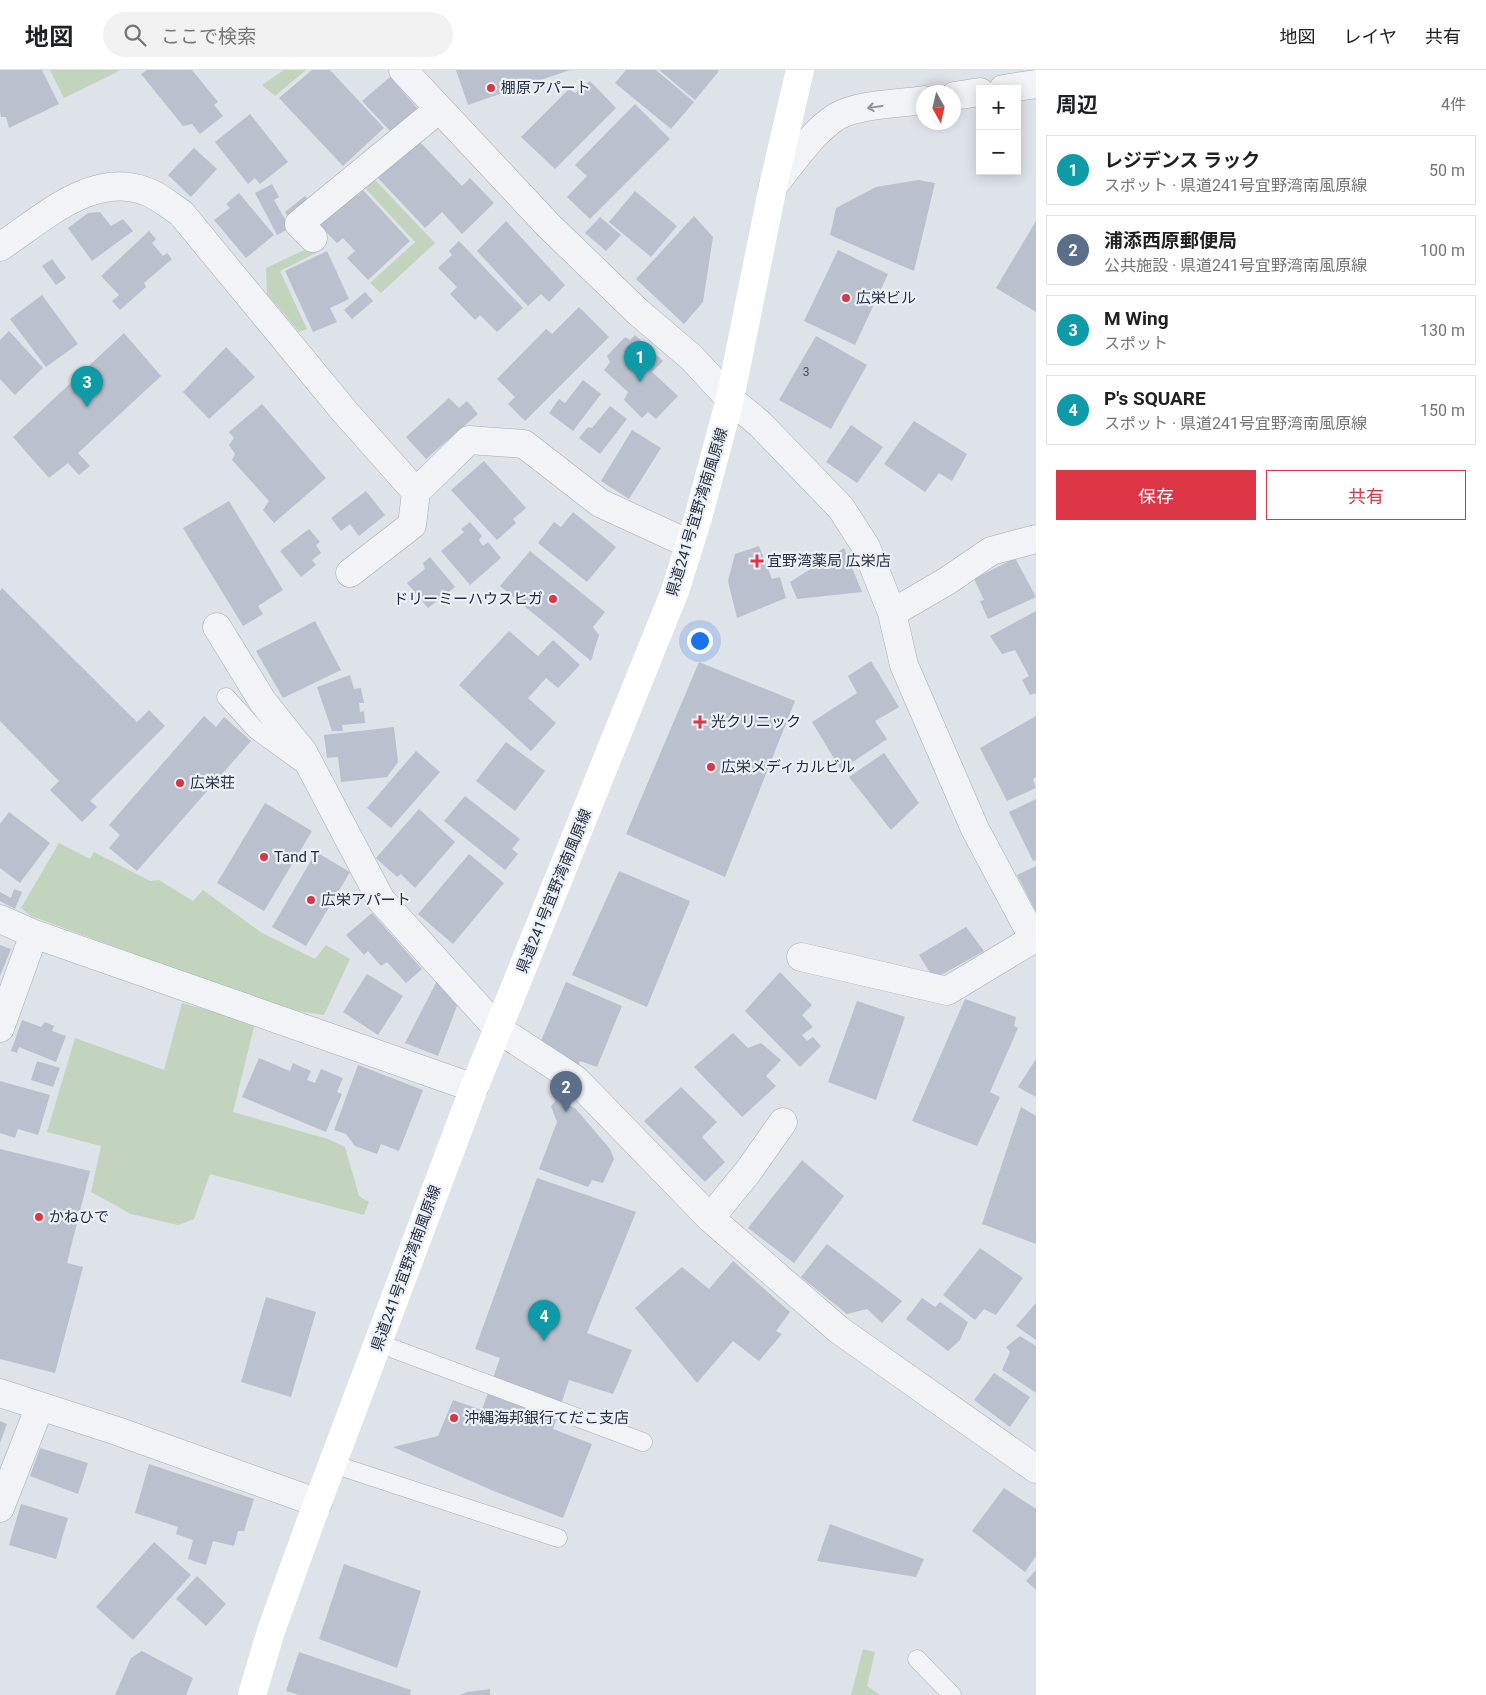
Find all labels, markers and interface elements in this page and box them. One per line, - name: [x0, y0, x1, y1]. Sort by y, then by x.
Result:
- search box: [103, 12, 453, 57]
- icon: search: [121, 21, 149, 49]
- text: 地図: [25, 23, 73, 51]
- text: ここで検索: [161, 25, 256, 48]
- text: 地図: [1280, 26, 1316, 47]
- text: レイヤ: [1344, 26, 1397, 47]
- text: 共有: [1425, 26, 1461, 47]
- place label: 棚原アパート: [501, 79, 591, 97]
- marker: 棚原アパート: [485, 82, 497, 94]
- north arrow: [916, 85, 961, 130]
- map controls: [976, 85, 1021, 175]
- button: +: [976, 85, 1021, 130]
- text: 周辺: [1056, 93, 1098, 117]
- text: 4件: [1441, 95, 1466, 114]
- one-way arrow: [868, 102, 884, 112]
- button: −: [976, 130, 1021, 175]
- text: レジデンス ラック: [1104, 149, 1260, 172]
- text: 1: [1068, 161, 1078, 180]
- text: 50 m: [1429, 161, 1465, 180]
- text: スポット · 県道241号宜野湾南風原線: [1104, 176, 1367, 195]
- text: 浦添西原郵便局: [1104, 229, 1237, 252]
- text: 2: [1068, 241, 1078, 260]
- text: 100 m: [1420, 241, 1465, 260]
- text: 公共施設 · 県道241号宜野湾南風原線: [1104, 256, 1367, 275]
- place label: 広栄ビル: [856, 289, 916, 307]
- marker: 広栄ビル: [840, 292, 852, 304]
- text: M Wing: [1104, 307, 1169, 330]
- text: 3: [1068, 321, 1078, 340]
- text: 130 m: [1420, 321, 1465, 340]
- text: スポット: [1104, 334, 1168, 353]
- pin: 1: [624, 341, 656, 382]
- house number: 3: [803, 365, 809, 379]
- pin: 3: [71, 366, 103, 407]
- text: P's SQUARE: [1104, 387, 1206, 410]
- text: 4: [1068, 401, 1078, 420]
- text: 150 m: [1420, 401, 1465, 420]
- text: スポット · 県道241号宜野湾南風原線: [1104, 414, 1367, 433]
- street label: 県道241号宜野湾南風原線: [663, 426, 731, 598]
- button: 保存: [1056, 470, 1256, 520]
- button: 共有: [1266, 470, 1466, 520]
- place label: 宜野湾薬局 広栄店: [767, 552, 891, 570]
- marker: 宜野湾薬局 広栄店: [751, 555, 763, 567]
- place label: ドリーミーハウスヒガ: [393, 590, 543, 608]
- marker: ドリーミーハウスヒガ: [547, 593, 559, 605]
- your location: [687, 628, 713, 654]
- place label: 光クリニック: [711, 713, 801, 731]
- marker: 光クリニック: [693, 715, 707, 729]
- place label: 広栄メディカルビル: [721, 758, 855, 776]
- marker: 広栄メディカルビル: [705, 761, 717, 773]
- place label: 広栄荘: [190, 774, 235, 792]
- marker: 広栄荘: [174, 777, 186, 789]
- street label: 県道241号宜野湾南風原線: [513, 806, 595, 976]
- place label: Tand T: [274, 848, 319, 866]
- marker: Tand T: [258, 851, 270, 863]
- place label: 広栄アパート: [321, 891, 411, 909]
- marker: 広栄アパート: [305, 894, 317, 906]
- pin: 2: [550, 1071, 582, 1112]
- street label: 県道241号宜野湾南風原線: [368, 1183, 444, 1353]
- place label: かねひで: [49, 1208, 109, 1226]
- marker: かねひで: [33, 1211, 45, 1223]
- pin: 4: [528, 1300, 560, 1341]
- place label: 沖縄海邦銀行てだこ支店: [464, 1409, 629, 1427]
- marker: 沖縄海邦銀行てだこ支店: [448, 1412, 460, 1424]

